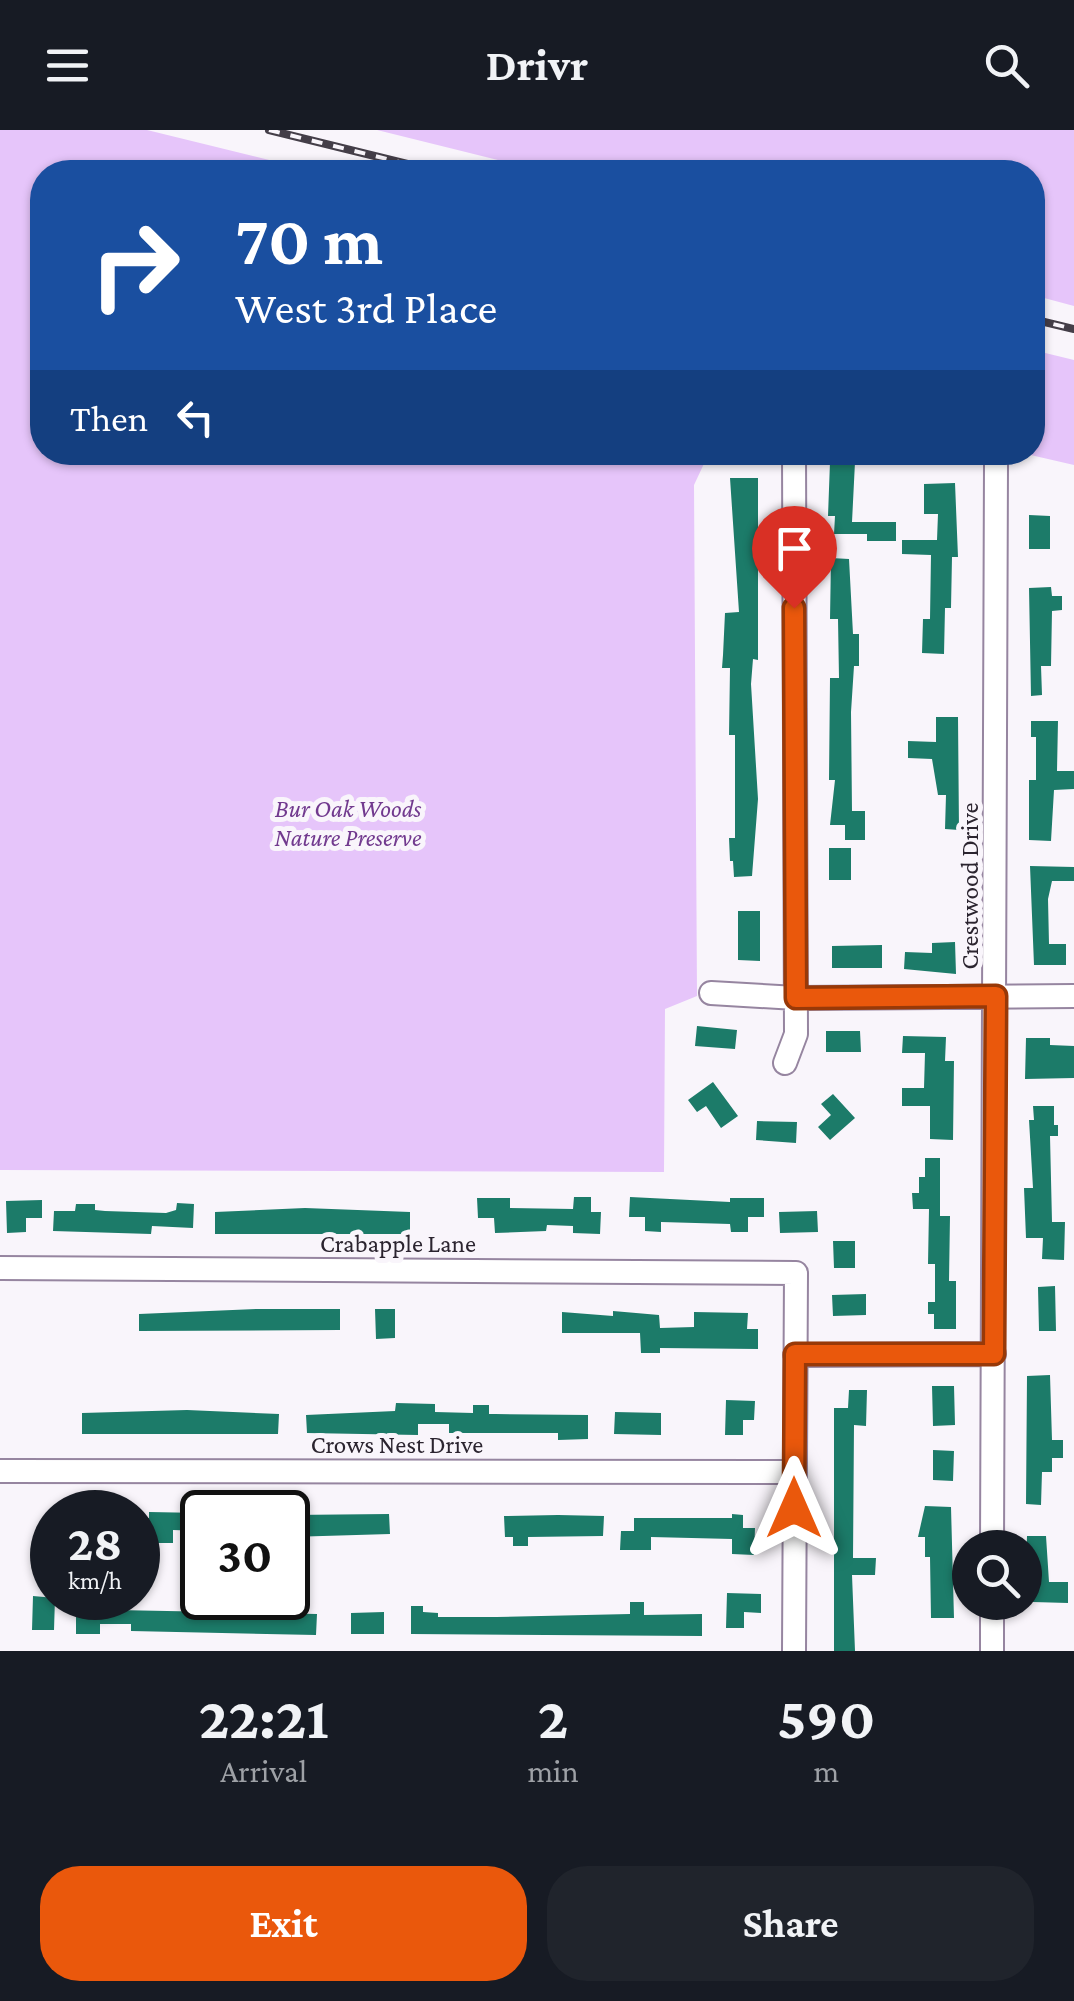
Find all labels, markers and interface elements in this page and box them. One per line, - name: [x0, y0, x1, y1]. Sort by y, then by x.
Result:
- icon: menu: [40, 38, 95, 93]
- icon: search: [979, 38, 1034, 93]
- text: Drivr: [486, 40, 588, 90]
- icon: right: [70, 200, 200, 330]
- text: 70 m: [235, 201, 383, 279]
- text: West 3rd Place: [235, 283, 497, 333]
- icon: left: [168, 390, 223, 445]
- text: Then: [70, 397, 148, 439]
- pin: [752, 506, 837, 609]
- icon: arrive: [767, 521, 822, 576]
- park label: Bur Oak Woods Nature Preserve: [274, 795, 422, 851]
- street label: Crestwood Drive: [956, 802, 983, 970]
- street label: Crabapple Lane: [320, 1230, 476, 1258]
- street label: Crows Nest Drive: [311, 1431, 483, 1458]
- position arrow: [742, 1456, 846, 1560]
- speed limit sign: 30: [180, 1490, 310, 1620]
- text: 28: [68, 1515, 122, 1571]
- map controls: [952, 1530, 1042, 1620]
- button: search: [952, 1530, 1042, 1620]
- text: km/h: [68, 1567, 122, 1594]
- text: 22:21: [199, 1684, 329, 1751]
- text: 2: [538, 1684, 568, 1751]
- text: 590: [777, 1684, 875, 1751]
- text: Arrival: [220, 1753, 307, 1789]
- text: min: [527, 1753, 579, 1789]
- text: m: [813, 1753, 839, 1789]
- button: Exit: [40, 1866, 527, 1981]
- button: Share: [547, 1866, 1034, 1981]

